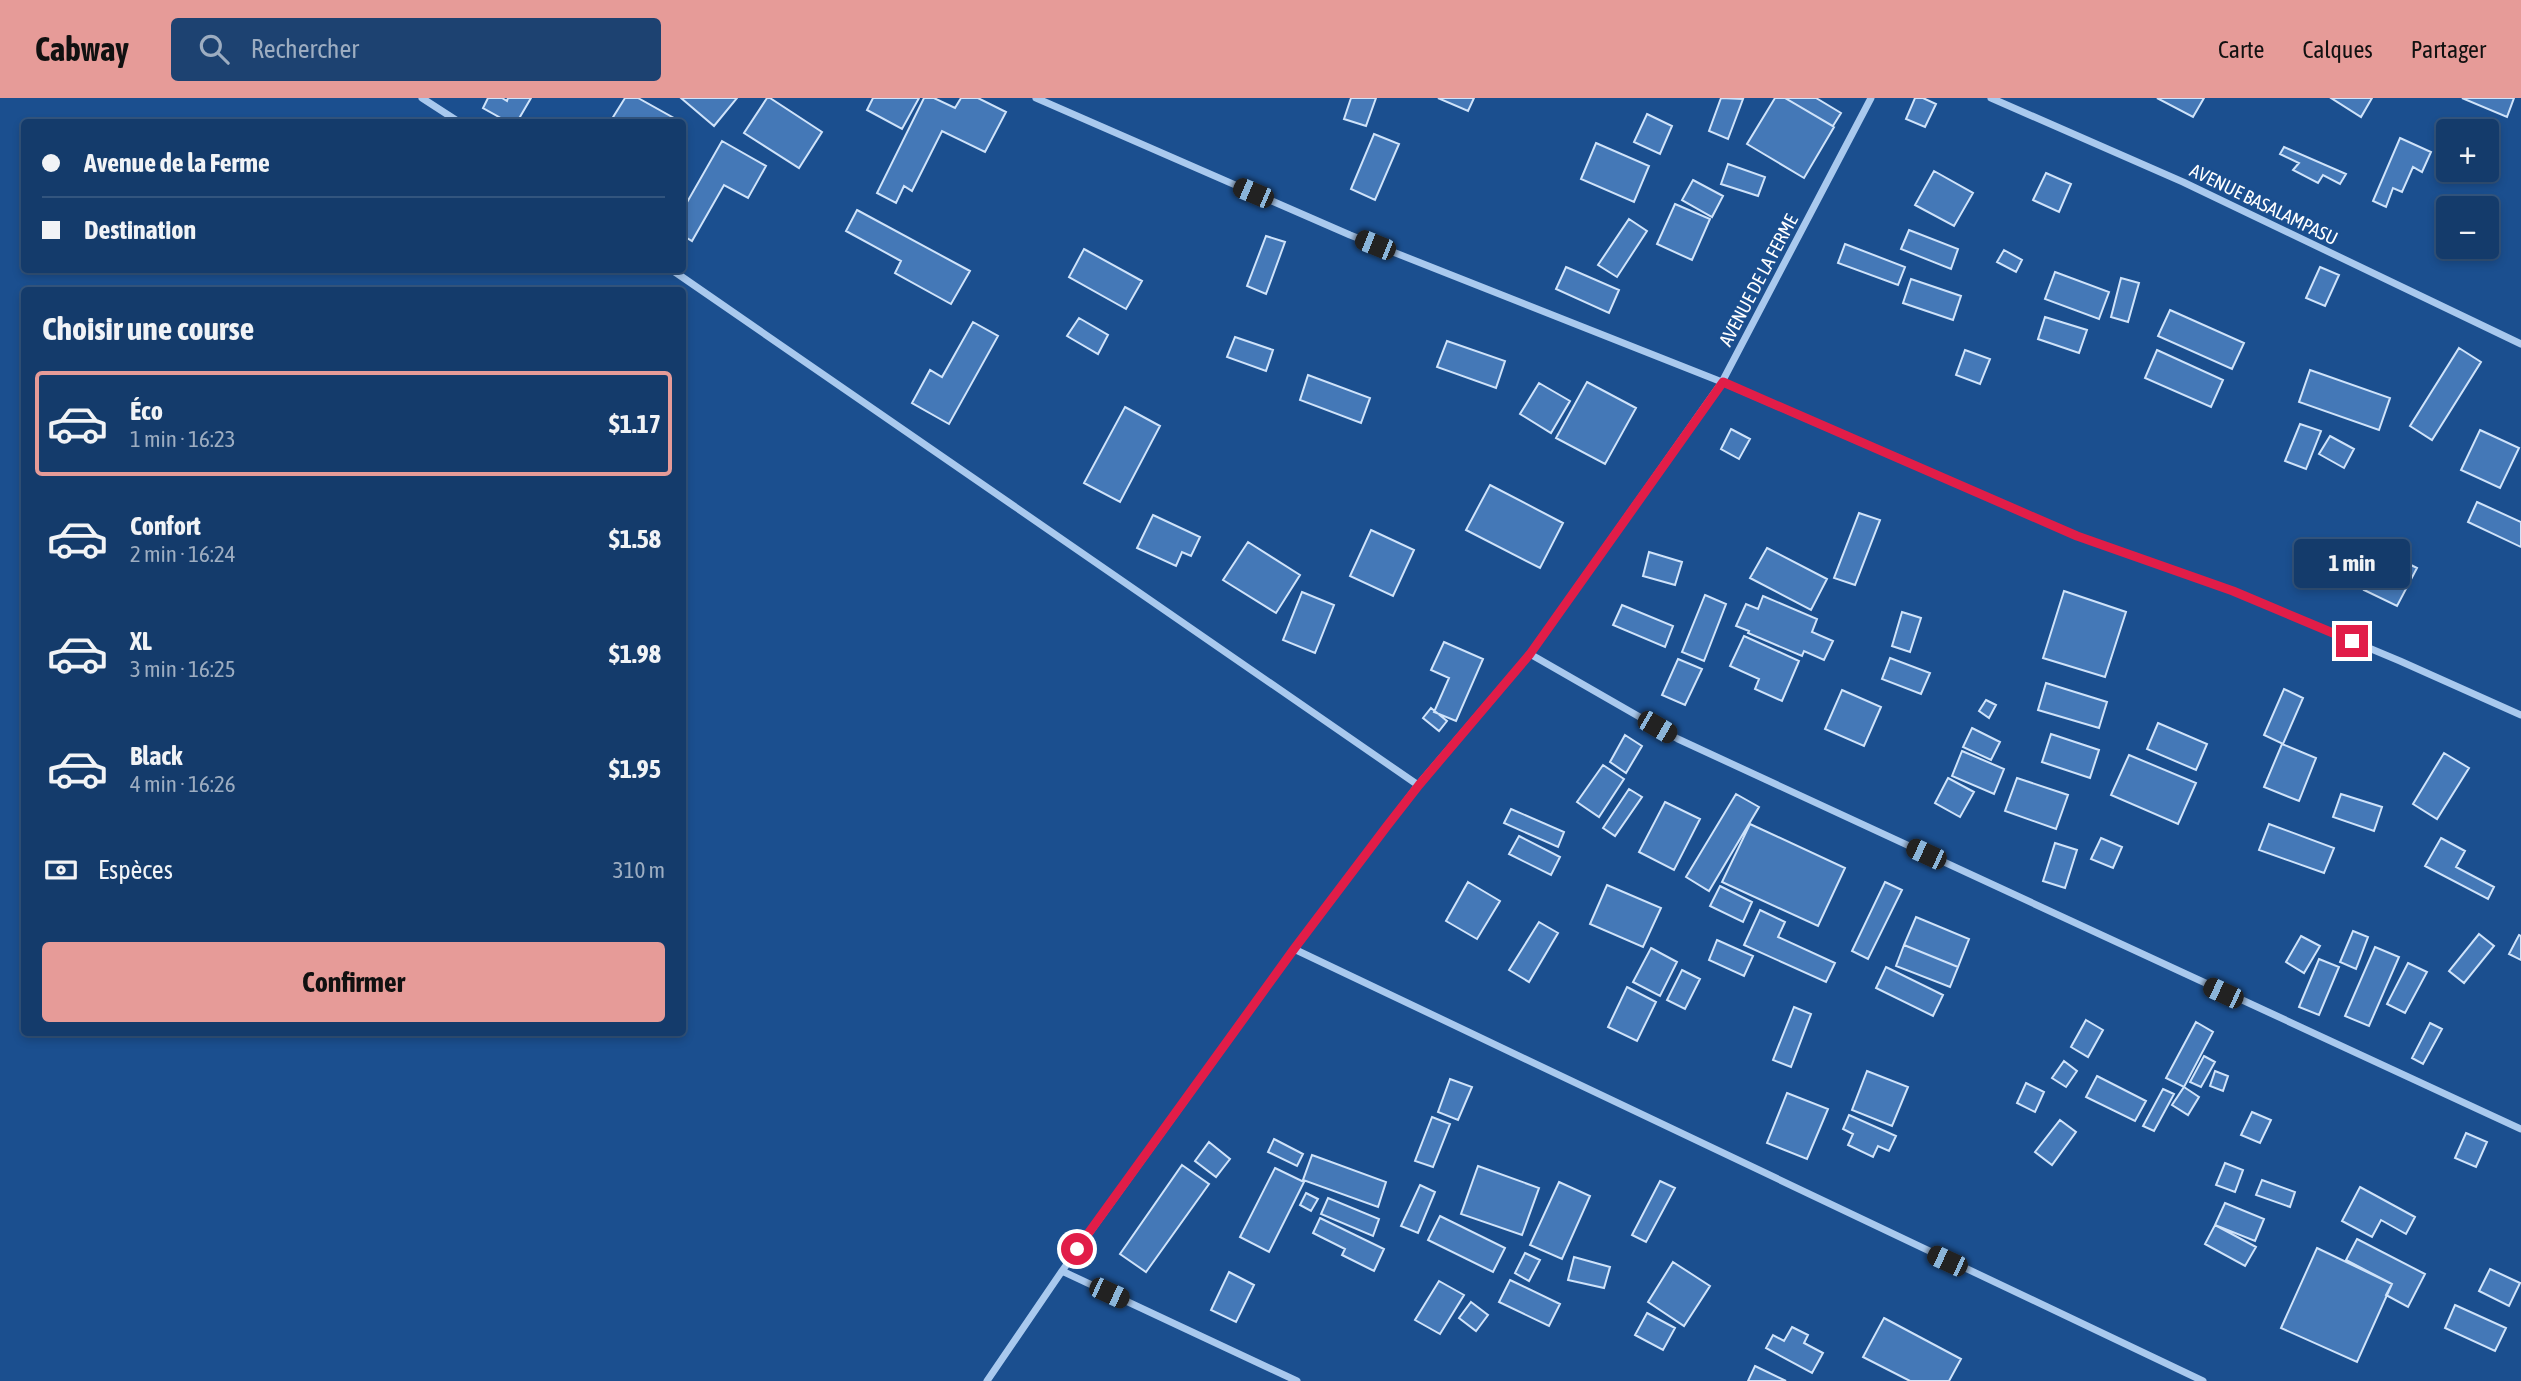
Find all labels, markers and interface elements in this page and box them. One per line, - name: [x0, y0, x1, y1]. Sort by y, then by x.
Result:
- search box: [171, 18, 661, 81]
- text: Cabway: [35, 30, 129, 68]
- icon: search: [195, 30, 233, 68]
- text: Rechercher: [251, 34, 359, 64]
- text: Carte: [2218, 36, 2264, 63]
- text: Calques: [2302, 36, 2373, 63]
- text: Partager: [2411, 36, 2486, 63]
- map controls: [2436, 119, 2499, 259]
- button: +: [2436, 119, 2499, 182]
- text: Avenue de la Ferme: [84, 148, 270, 178]
- street label: AVENUE BASALAMPASU: [2187, 159, 2341, 249]
- car: [1230, 175, 1277, 211]
- button: −: [2436, 196, 2499, 259]
- street label: AVENUE DE LA FERME: [1714, 210, 1802, 350]
- text: Destination: [84, 215, 196, 245]
- car: [1352, 227, 1399, 263]
- text: Choisir une course: [42, 310, 254, 347]
- icon: car: [46, 392, 109, 455]
- text: Éco: [130, 396, 163, 426]
- text: $1.17: [609, 409, 661, 439]
- text: 1 min · 16:23: [130, 426, 236, 452]
- icon: car: [46, 507, 109, 570]
- text: Confort: [130, 511, 201, 541]
- text: $1.58: [609, 524, 661, 554]
- callout: 1 min: [2294, 540, 2410, 588]
- text: 2 min · 16:24: [130, 541, 236, 567]
- text: 1 min: [2329, 550, 2375, 576]
- icon: car: [46, 622, 109, 685]
- route end: [2336, 625, 2368, 657]
- text: XL: [130, 626, 152, 656]
- text: $1.98: [609, 639, 661, 669]
- text: 3 min · 16:25: [130, 656, 236, 682]
- car: [1634, 707, 1681, 747]
- icon: car: [46, 737, 109, 800]
- text: Black: [130, 741, 182, 771]
- text: $1.95: [609, 754, 661, 784]
- text: 4 min · 16:26: [130, 771, 236, 797]
- car: [1903, 836, 1950, 872]
- icon: cash: [42, 851, 80, 889]
- text: Espèces: [98, 855, 173, 885]
- text: 310 m: [613, 857, 665, 883]
- button: Confirmer: [42, 942, 665, 1022]
- car: [2200, 975, 2247, 1011]
- route start: [1061, 1233, 1093, 1265]
- car: [1924, 1243, 1971, 1279]
- car: [1086, 1275, 1133, 1311]

